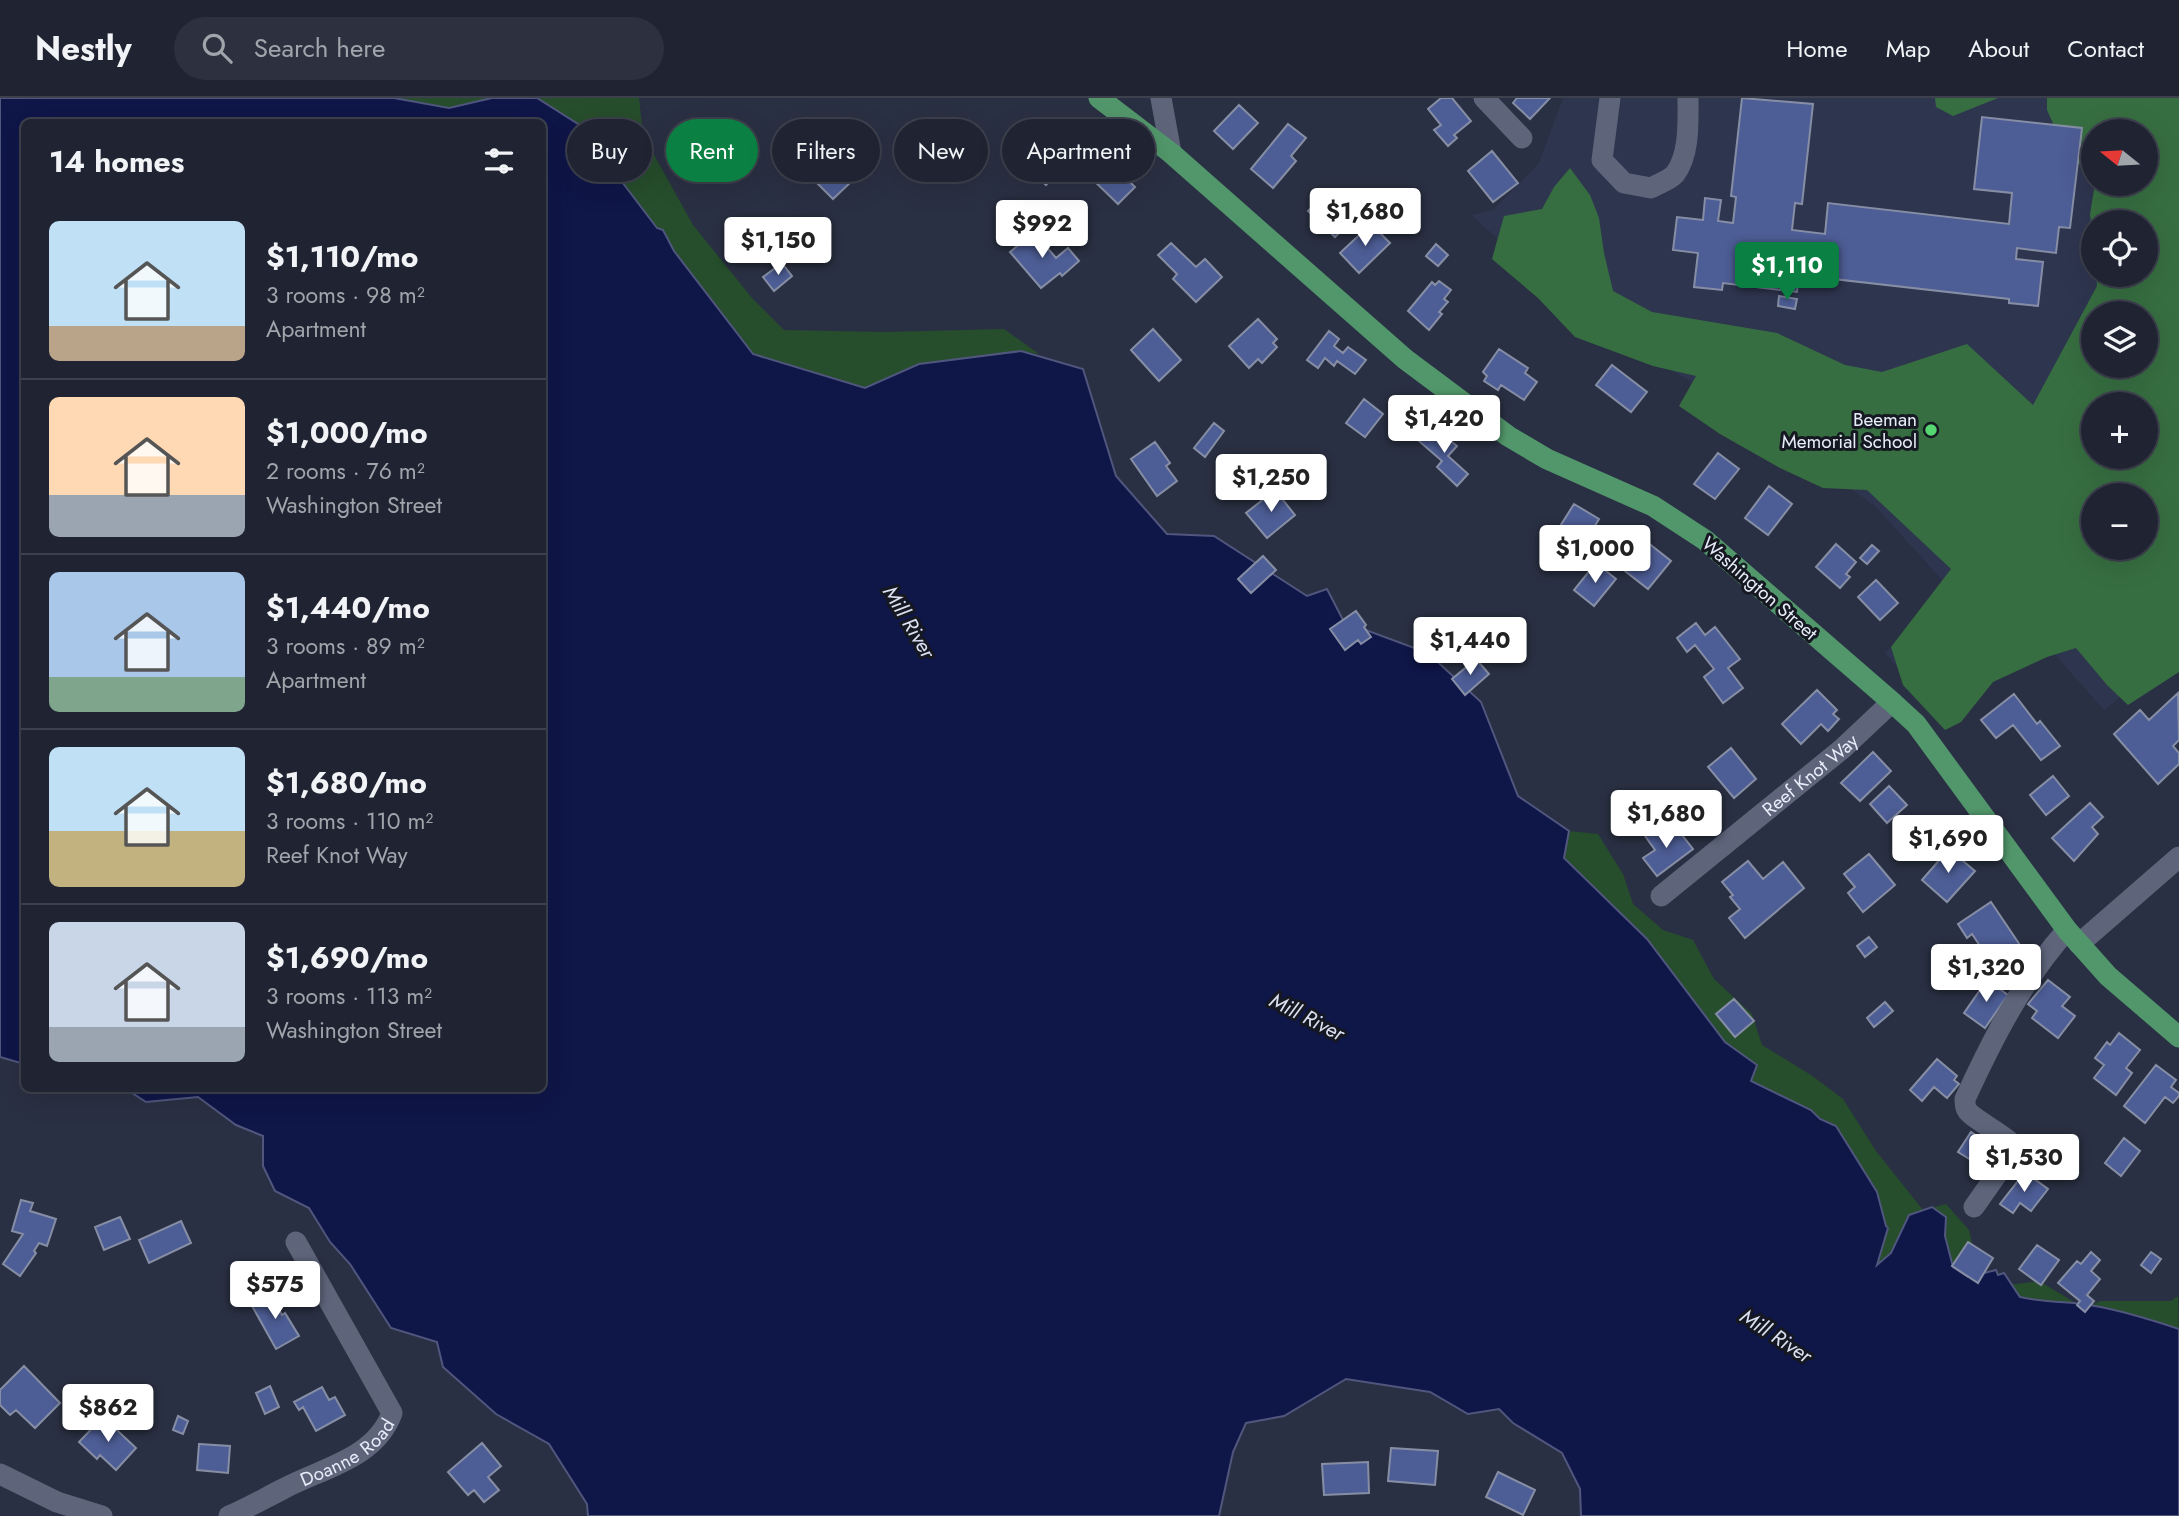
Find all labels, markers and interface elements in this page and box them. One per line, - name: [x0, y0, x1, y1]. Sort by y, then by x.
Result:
- search box: [174, 17, 664, 80]
- text: Nestly: [35, 25, 132, 72]
- icon: search: [198, 29, 236, 67]
- text: Search here: [254, 29, 385, 67]
- text: Home: [1786, 31, 1848, 66]
- text: Map: [1886, 31, 1930, 66]
- text: About: [1968, 31, 2029, 66]
- text: Contact: [2067, 31, 2144, 66]
- chip: Buy: [567, 119, 652, 182]
- chip: Rent: [666, 119, 758, 182]
- chip: Filters: [772, 119, 880, 182]
- chip: New: [894, 119, 988, 182]
- chip: Apartment: [1002, 119, 1155, 182]
- north arrow: [2081, 119, 2158, 196]
- map controls: [2081, 119, 2158, 560]
- text: 14 homes: [49, 140, 184, 183]
- icon: filters: [480, 142, 518, 180]
- pin: $1,680: [1308, 188, 1422, 248]
- text: $1,680: [1326, 194, 1404, 228]
- pin: $992: [1001, 200, 1083, 260]
- text: $992: [1012, 206, 1072, 240]
- button: locate: [2081, 210, 2158, 287]
- pin: $1,150: [721, 218, 835, 277]
- text: $1,150: [740, 223, 816, 257]
- text: $1,110/mo: [266, 235, 419, 278]
- pin: $1,110: [1730, 242, 1844, 302]
- text: $1,110: [1751, 248, 1823, 282]
- icon: home: [105, 249, 189, 333]
- text: 3 rooms · 98 m²: [266, 278, 425, 312]
- button: layers: [2081, 301, 2158, 378]
- text: Apartment: [266, 312, 366, 346]
- button: +: [2081, 392, 2158, 469]
- pin: $1,420: [1387, 396, 1501, 455]
- text: $1,420: [1404, 401, 1484, 435]
- place label: Beeman Memorial School: [1781, 406, 1917, 455]
- text: $1,000/mo: [266, 411, 428, 454]
- marker: Beeman Memorial School: [1923, 422, 1939, 438]
- icon: home: [105, 425, 189, 509]
- text: 2 rooms · 76 m²: [266, 454, 425, 488]
- pin: $1,250: [1214, 454, 1328, 514]
- text: $1,250: [1232, 460, 1310, 494]
- button: −: [2081, 483, 2158, 560]
- text: Washington Street: [266, 488, 442, 522]
- pin: $1,000: [1538, 526, 1652, 585]
- text: $1,000: [1555, 531, 1635, 565]
- street label: Washington Street: [1696, 531, 1824, 647]
- water label: Mill River: [875, 580, 943, 665]
- text: $1,440/mo: [266, 586, 430, 629]
- icon: home: [105, 600, 189, 684]
- pin: $1,440: [1413, 618, 1527, 677]
- text: $1,440: [1430, 623, 1510, 657]
- text: 3 rooms · 89 m²: [266, 629, 425, 663]
- text: Apartment: [266, 663, 366, 697]
- street label: Reef Knot Way: [1756, 727, 1865, 823]
- text: $1,680/mo: [266, 761, 427, 804]
- icon: home: [105, 775, 189, 859]
- pin: $1,680: [1609, 790, 1723, 850]
- text: $1,680: [1627, 796, 1705, 830]
- text: 3 rooms · 110 m²: [266, 804, 433, 838]
- pin: $1,690: [1891, 816, 2005, 875]
- text: $1,690: [1908, 821, 1988, 855]
- text: Reef Knot Way: [266, 838, 408, 872]
- text: $1,690/mo: [266, 936, 428, 979]
- pin: $1,320: [1929, 944, 2043, 1004]
- icon: home: [105, 950, 189, 1034]
- text: $1,320: [1947, 950, 2025, 984]
- text: 3 rooms · 113 m²: [266, 979, 432, 1013]
- water label: Mill River: [1264, 985, 1350, 1049]
- text: Washington Street: [266, 1013, 442, 1047]
- pin: $1,530: [1967, 1134, 2081, 1194]
- text: $1,530: [1985, 1140, 2063, 1174]
- pin: $575: [234, 1262, 316, 1321]
- text: $575: [246, 1267, 304, 1301]
- water label: Mill River: [1734, 1302, 1819, 1371]
- pin: $862: [67, 1384, 149, 1444]
- text: $862: [78, 1390, 138, 1424]
- street label: Doanne Road: [296, 1414, 401, 1493]

